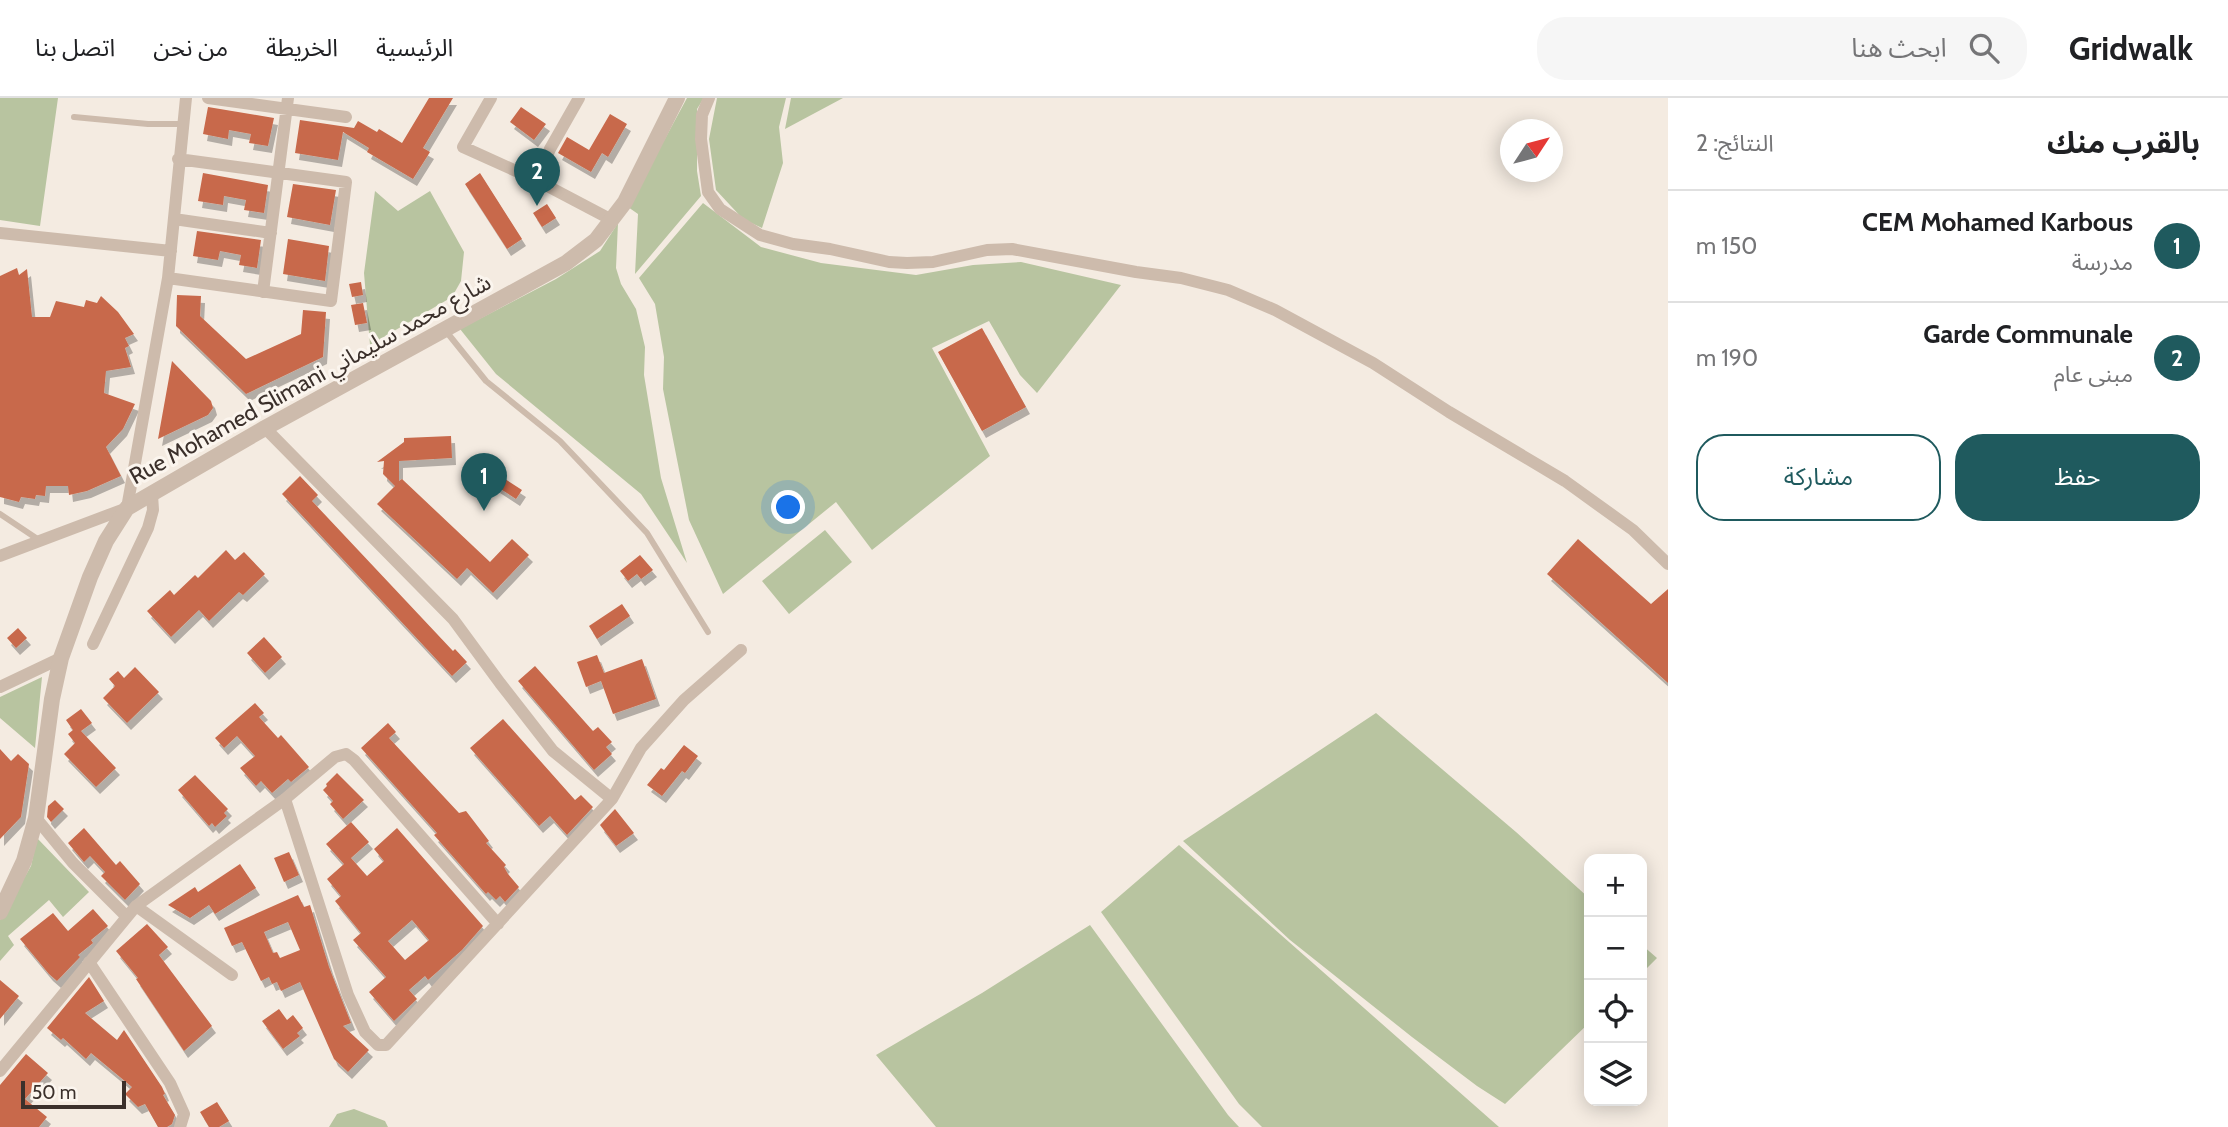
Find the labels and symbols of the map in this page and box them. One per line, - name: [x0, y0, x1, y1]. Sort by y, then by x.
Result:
- north arrow: [1500, 119, 1563, 182]
- pin: 2: [514, 148, 560, 206]
- street label: Rue Mohamed Slimani شارع محمد سليماني: [124, 268, 497, 493]
- pin: 1: [461, 453, 507, 511]
- your location: [771, 490, 805, 524]
- scale bar: [21, 1078, 126, 1110]

